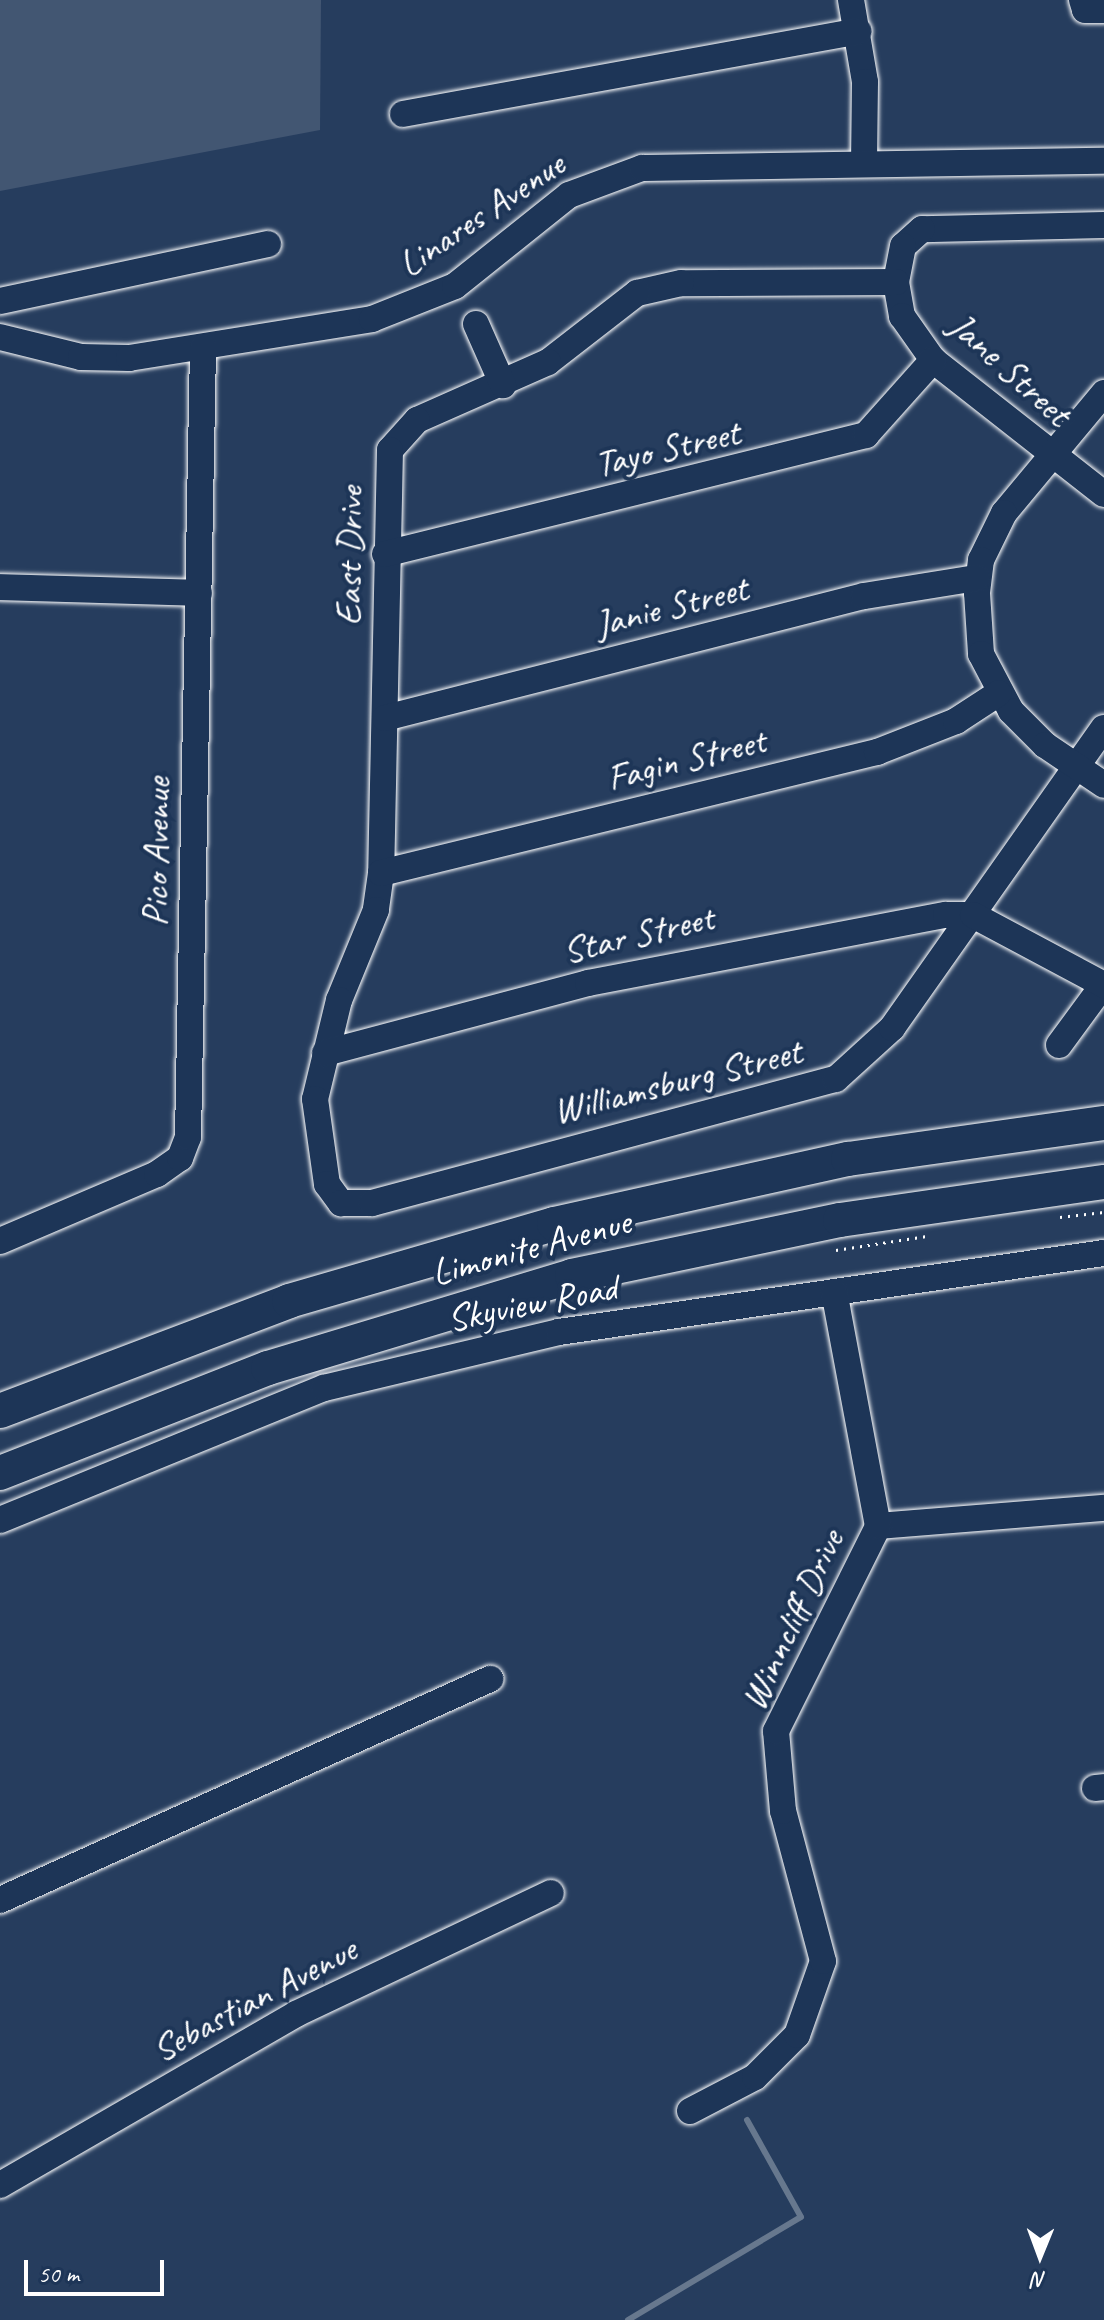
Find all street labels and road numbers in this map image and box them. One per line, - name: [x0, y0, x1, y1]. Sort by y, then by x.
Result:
- street label: Linares Avenue: [389, 142, 573, 286]
- street label: Jane Street: [939, 302, 1081, 436]
- street label: Tayo Street: [590, 409, 744, 487]
- street label: East Drive: [325, 486, 373, 626]
- street label: Janie Street: [590, 565, 752, 647]
- street label: Fagin Street: [602, 717, 770, 801]
- street label: Pico Avenue: [132, 777, 180, 927]
- street label: Star Street: [558, 894, 718, 974]
- street label: Williamsburg Street: [548, 1028, 806, 1134]
- street label: Limonite Avenue: [427, 1199, 635, 1295]
- street label: Skyview Road: [444, 1264, 620, 1342]
- street label: Winncliff Drive: [730, 1522, 854, 1718]
- street label: Sebastian Avenue: [144, 1926, 364, 2072]

